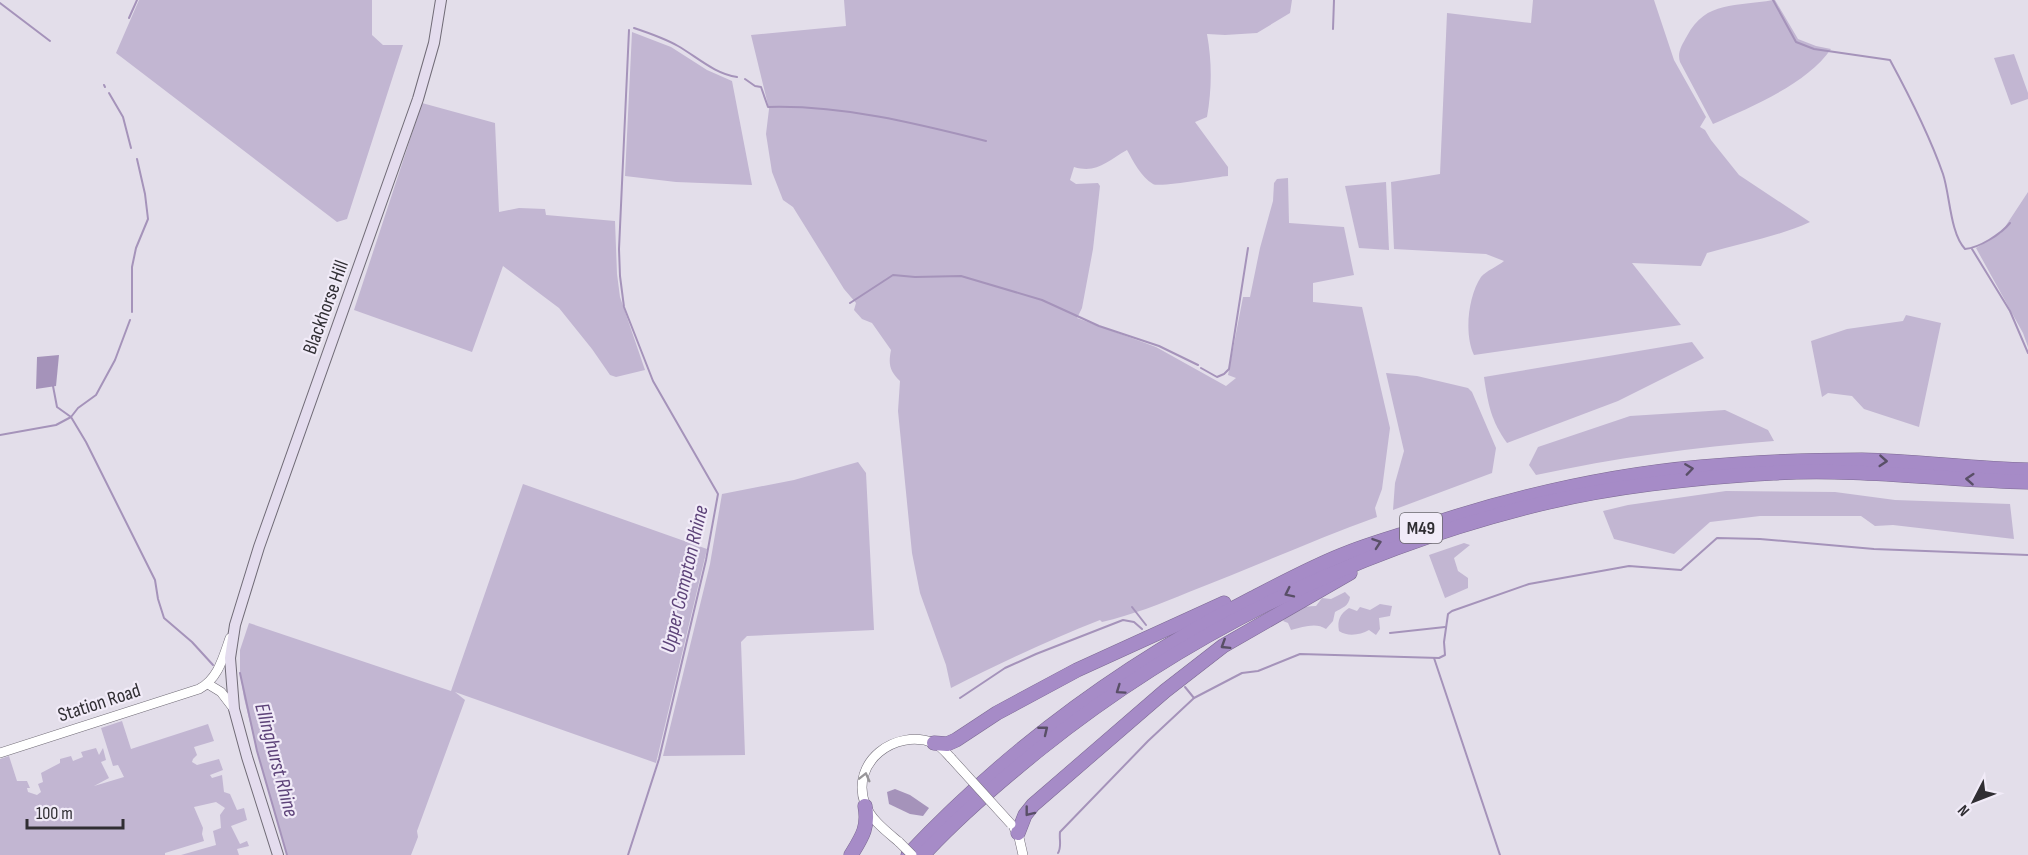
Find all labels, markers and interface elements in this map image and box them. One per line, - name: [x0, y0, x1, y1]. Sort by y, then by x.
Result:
- street label: Blackhorse Hill: [298, 257, 354, 357]
- one-way arrow: [1879, 455, 1888, 468]
- one-way arrow: [1684, 463, 1693, 475]
- one-way arrow: [1965, 473, 1974, 486]
- water label: Upper Compton Rhine: [655, 503, 714, 655]
- road number: M49: [1400, 513, 1442, 543]
- one-way arrow: [1371, 537, 1382, 550]
- one-way arrow: [1284, 585, 1295, 597]
- one-way arrow: [1221, 638, 1232, 649]
- street label: Station Road: [55, 678, 144, 728]
- one-way arrow: [1116, 683, 1127, 694]
- water label: Ellinghurst Rhine: [249, 700, 304, 820]
- one-way arrow: [1037, 727, 1048, 738]
- north arrow: [1944, 771, 2004, 831]
- one-way arrow: [857, 772, 870, 782]
- scale bar: [27, 792, 123, 830]
- text: N: [1954, 801, 1974, 820]
- text: 100 m: [36, 803, 73, 824]
- one-way arrow: [1025, 805, 1036, 816]

